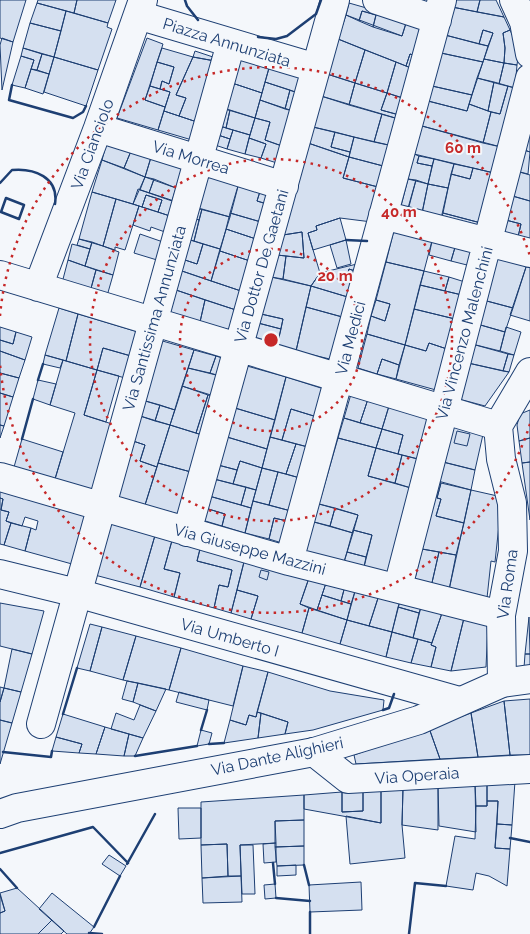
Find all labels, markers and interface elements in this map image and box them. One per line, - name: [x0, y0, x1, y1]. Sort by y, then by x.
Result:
- street label: Piazza Annunziata: [161, 14, 293, 71]
- street label: Via Cianciolo: [67, 96, 118, 192]
- street label: Via Morrea: [150, 137, 232, 178]
- text: 60 m: [445, 139, 481, 157]
- street label: Via Dottor De Gaetani: [230, 187, 292, 345]
- text: 40 m: [381, 203, 417, 221]
- street label: Via Santissima Annunziata: [119, 223, 190, 413]
- street label: Via Vincenzo Malenchini: [432, 244, 497, 422]
- text: 20 m: [317, 267, 353, 285]
- street label: Via Medici: [331, 299, 370, 377]
- centre of rings: [262, 331, 280, 349]
- street label: Via Giuseppe Mazzini: [172, 520, 328, 579]
- street label: Via Roma: [493, 548, 522, 620]
- street label: Via Umberto I: [178, 614, 281, 661]
- street label: Via Dante Alighieri: [209, 733, 345, 780]
- street label: Via Operaia: [374, 763, 460, 788]

